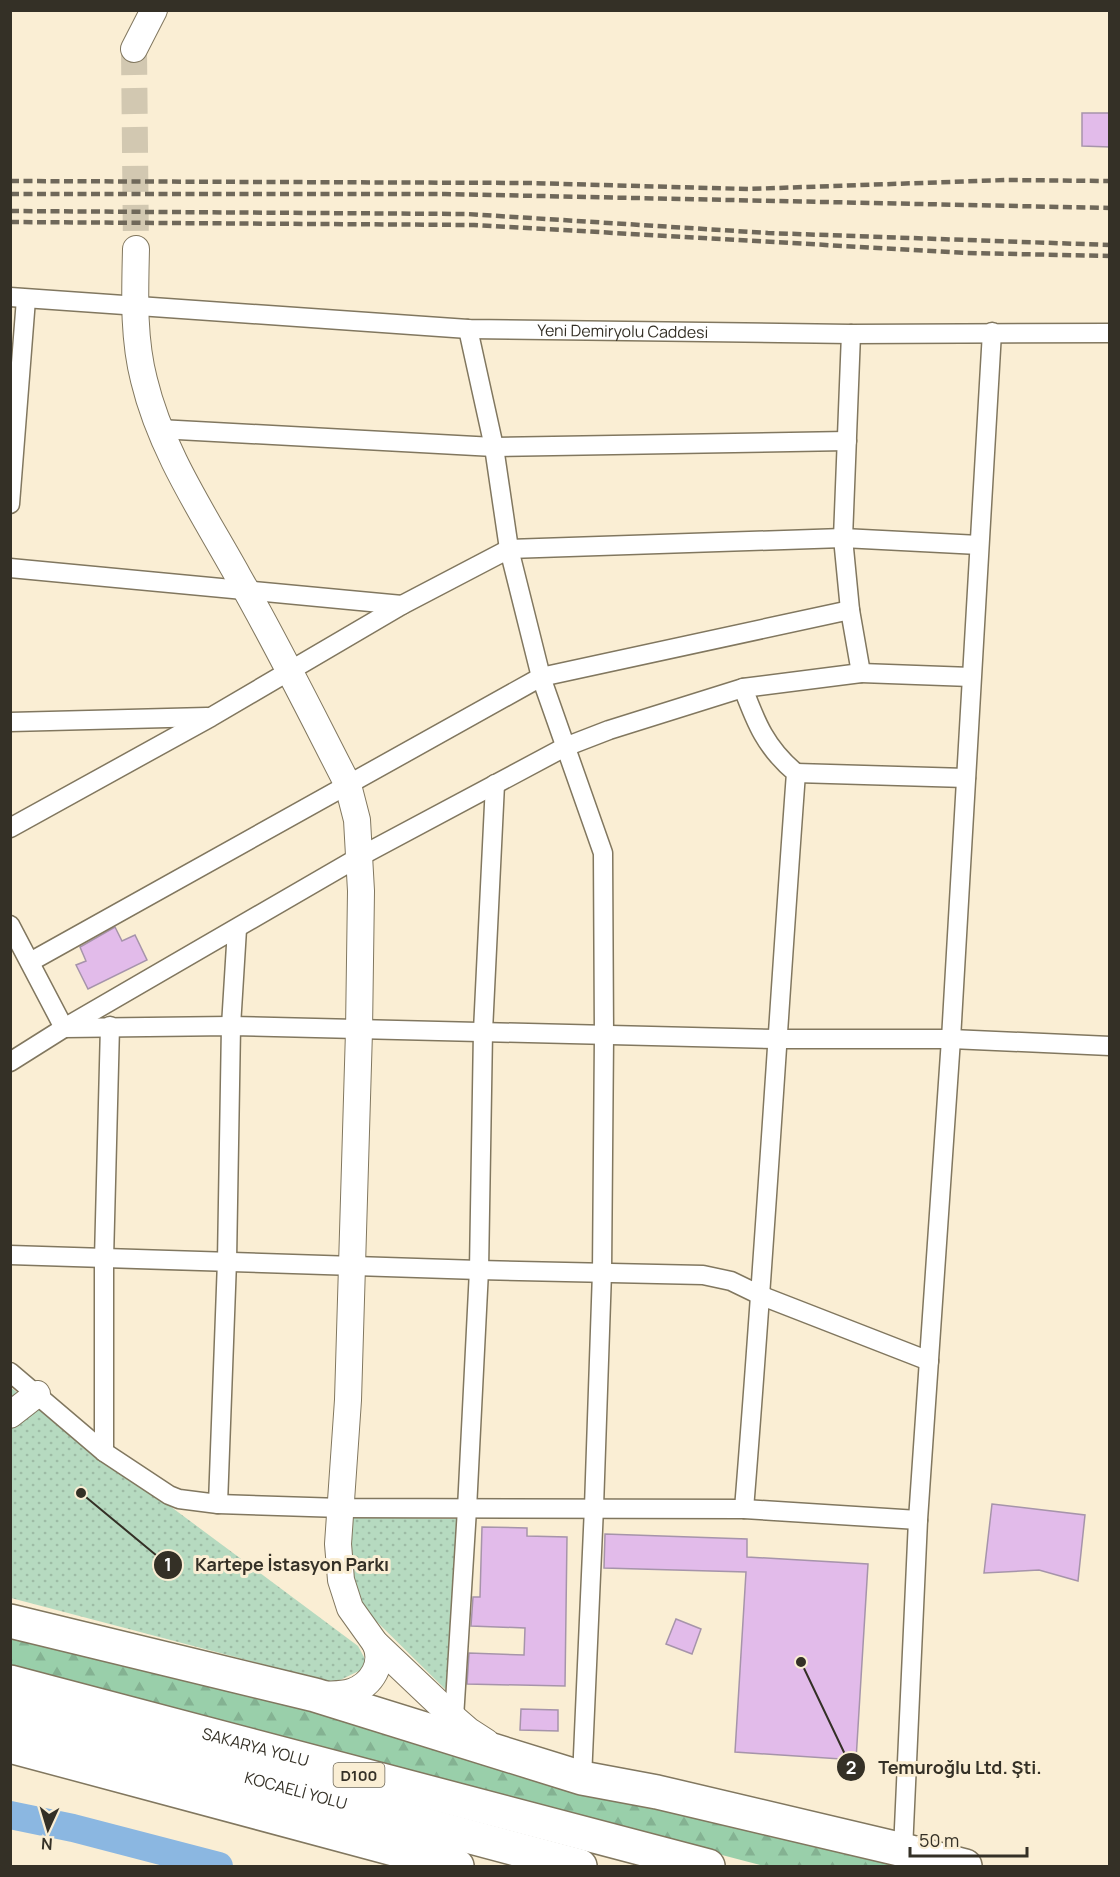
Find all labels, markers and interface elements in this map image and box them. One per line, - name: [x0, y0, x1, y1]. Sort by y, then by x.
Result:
- street label: Yeni Demiryolu Caddesi: [537, 319, 708, 343]
- callout: Kartepe İstasyon Parkı: [153, 1547, 401, 1583]
- text: 1: [164, 1552, 172, 1576]
- text: Kartepe İstasyon Parkı: [195, 1552, 389, 1576]
- street label: SAKARYA YOLU: [200, 1722, 312, 1771]
- callout: Temuroğlu Ltd. Şti.: [836, 1749, 1053, 1785]
- text: 2: [846, 1755, 856, 1779]
- text: Temuroğlu Ltd. Şti.: [878, 1755, 1042, 1779]
- road number: D100: [334, 1763, 385, 1787]
- street label: KOCAELİ YOLU: [242, 1766, 350, 1814]
- north arrow: [18, 1799, 78, 1859]
- scale bar: [910, 1820, 1027, 1858]
- text: 50 m: [919, 1828, 959, 1852]
- text: N: [40, 1833, 53, 1855]

